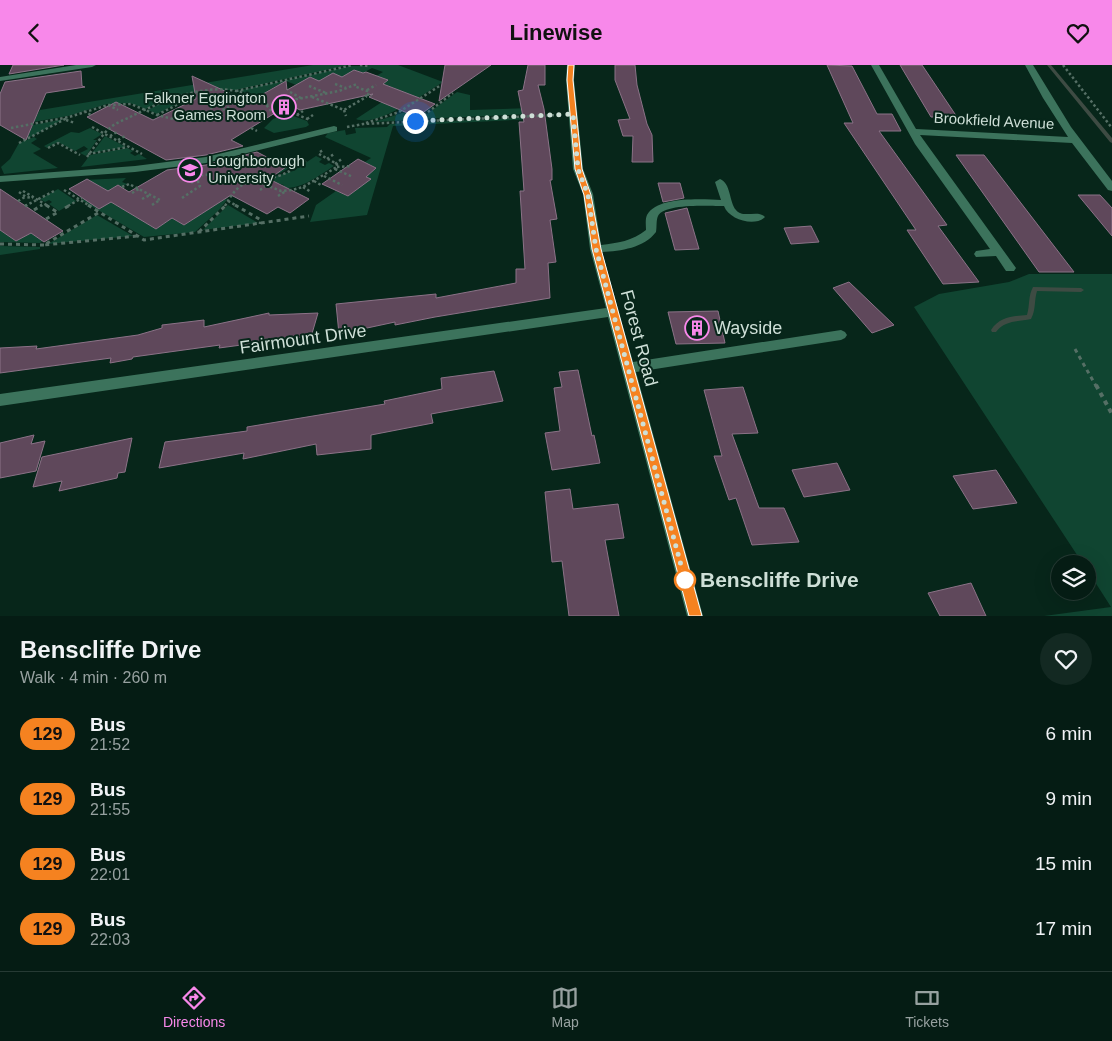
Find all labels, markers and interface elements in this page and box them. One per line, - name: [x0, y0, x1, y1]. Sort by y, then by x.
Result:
- icon: back: [20, 19, 48, 47]
- icon: heart: [1064, 19, 1092, 47]
- text: Linewise: [510, 20, 602, 45]
- place label: Falkner Eggington Games Room: [144, 89, 266, 123]
- building icon: Falkner Eggington Games Room: [271, 94, 297, 120]
- your location: [403, 109, 428, 134]
- street label: Brookfield Avenue: [933, 109, 1055, 132]
- place label: Loughborough University: [208, 152, 305, 186]
- school or university icon: Loughborough University: [177, 157, 203, 183]
- street label: Forest Road: [617, 288, 661, 388]
- building icon: Wayside: [684, 315, 710, 341]
- place label: Wayside: [714, 318, 782, 338]
- street label: Fairmount Drive: [238, 320, 368, 358]
- map controls: [1051, 555, 1096, 600]
- button: layers: [1051, 555, 1096, 600]
- place label: Benscliffe Drive: [700, 568, 859, 591]
- marker: Benscliffe Drive: [674, 569, 696, 591]
- button: heart: [1040, 633, 1092, 685]
- text: Benscliffe Drive: [20, 636, 201, 663]
- text: Walk · 4 min · 260 m: [20, 669, 167, 686]
- text: Bus: [90, 714, 126, 735]
- text: 6 min: [1046, 723, 1092, 744]
- text: 129: [32, 724, 63, 744]
- text: 21:52: [90, 736, 130, 753]
- text: Bus: [90, 779, 126, 800]
- text: 9 min: [1046, 788, 1092, 809]
- text: 129: [32, 789, 63, 809]
- text: 21:55: [90, 801, 130, 818]
- text: Bus: [90, 844, 126, 865]
- text: 15 min: [1035, 853, 1092, 874]
- text: 129: [32, 854, 63, 874]
- text: 22:01: [90, 866, 130, 883]
- text: Bus: [90, 909, 126, 930]
- text: 17 min: [1035, 918, 1092, 939]
- text: 129: [32, 919, 63, 939]
- text: 22:03: [90, 931, 130, 948]
- tab: Directions: [163, 984, 225, 1030]
- tab: Map: [551, 984, 579, 1030]
- tab: Tickets: [905, 984, 949, 1030]

